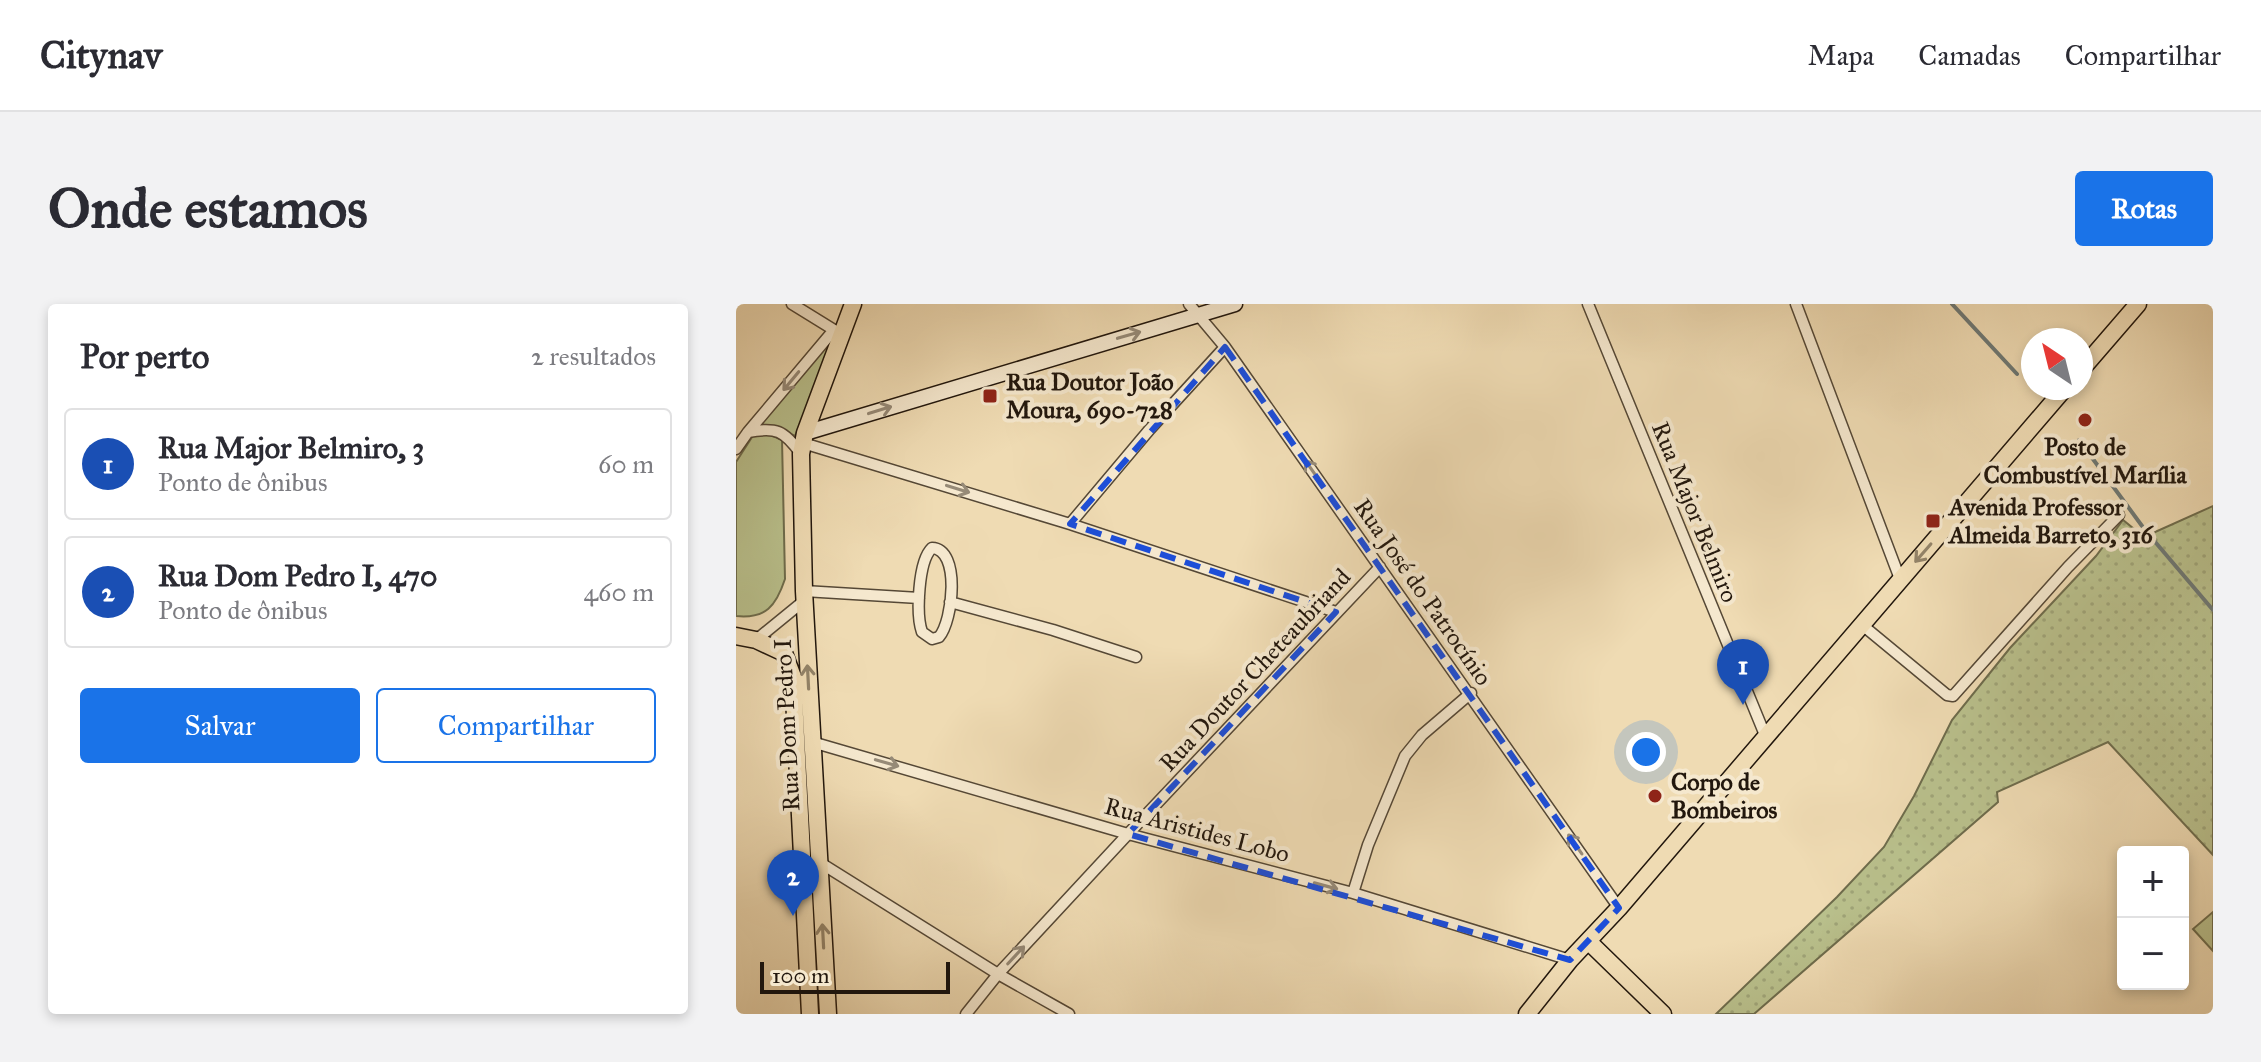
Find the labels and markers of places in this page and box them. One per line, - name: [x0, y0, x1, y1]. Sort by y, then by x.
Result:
- place label: Rua Doutor João Moura, 690-728: [1006, 367, 1174, 425]
- marker: Rua Doutor João Moura, 690-728: [981, 387, 999, 405]
- marker: Posto de Combustível Marília: [2076, 411, 2094, 429]
- place label: Posto de Combustível Marília: [1983, 432, 2187, 490]
- place label: Avenida Professor Almeida Barreto, 316: [1947, 492, 2155, 550]
- marker: Avenida Professor Almeida Barreto, 316: [1924, 512, 1942, 530]
- pin: 1: [1717, 639, 1769, 705]
- place label: Corpo de Bombeiros: [1671, 767, 1778, 825]
- marker: Corpo de Bombeiros: [1646, 787, 1664, 805]
- pin: 2: [767, 850, 819, 916]

